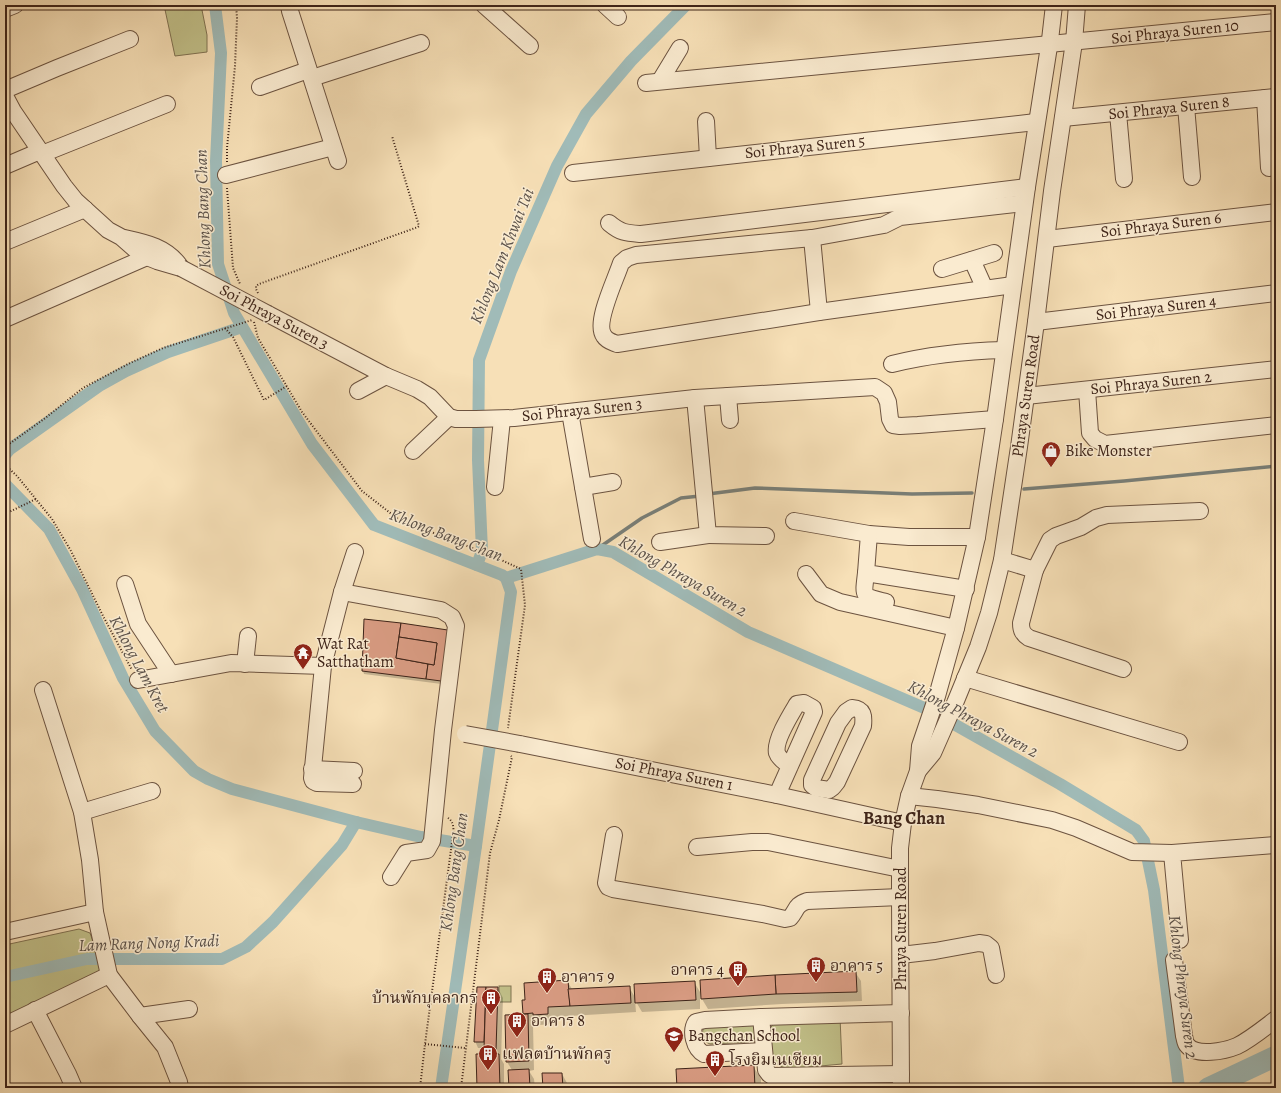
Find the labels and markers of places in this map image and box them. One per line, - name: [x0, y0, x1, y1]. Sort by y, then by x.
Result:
- shop icon: Bike Monster: [1040, 440, 1062, 468]
- place label: Bike Monster: [1065, 440, 1152, 462]
- place label: Wat Rat Satthatham: [316, 633, 394, 673]
- temple icon: Wat Rat Satthatham: [292, 642, 314, 670]
- building icon: อาคาร 5: [805, 955, 827, 983]
- place label: อาคาร 5: [830, 955, 883, 977]
- place label: อาคาร 4: [670, 959, 724, 981]
- building icon: อาคาร 4: [727, 959, 749, 987]
- building icon: อาคาร 9: [536, 966, 558, 994]
- place label: อาคาร 9: [561, 966, 615, 988]
- place label: บ้านพักบุคลากร: [372, 987, 477, 1009]
- building icon: บ้านพักบุคลากร: [480, 987, 502, 1015]
- building icon: อาคาร 8: [506, 1010, 528, 1038]
- place label: อาคาร 8: [531, 1010, 585, 1032]
- school or university icon: Bangchan School: [663, 1025, 685, 1053]
- place label: Bangchan School: [688, 1025, 800, 1047]
- building icon: แฟลตบ้านพักครู: [477, 1043, 499, 1071]
- place label: แฟลตบ้านพักครู: [502, 1043, 612, 1065]
- building icon: โรงยิมเนเซียม: [704, 1049, 726, 1077]
- place label: โรงยิมเนเซียม: [728, 1049, 822, 1071]

